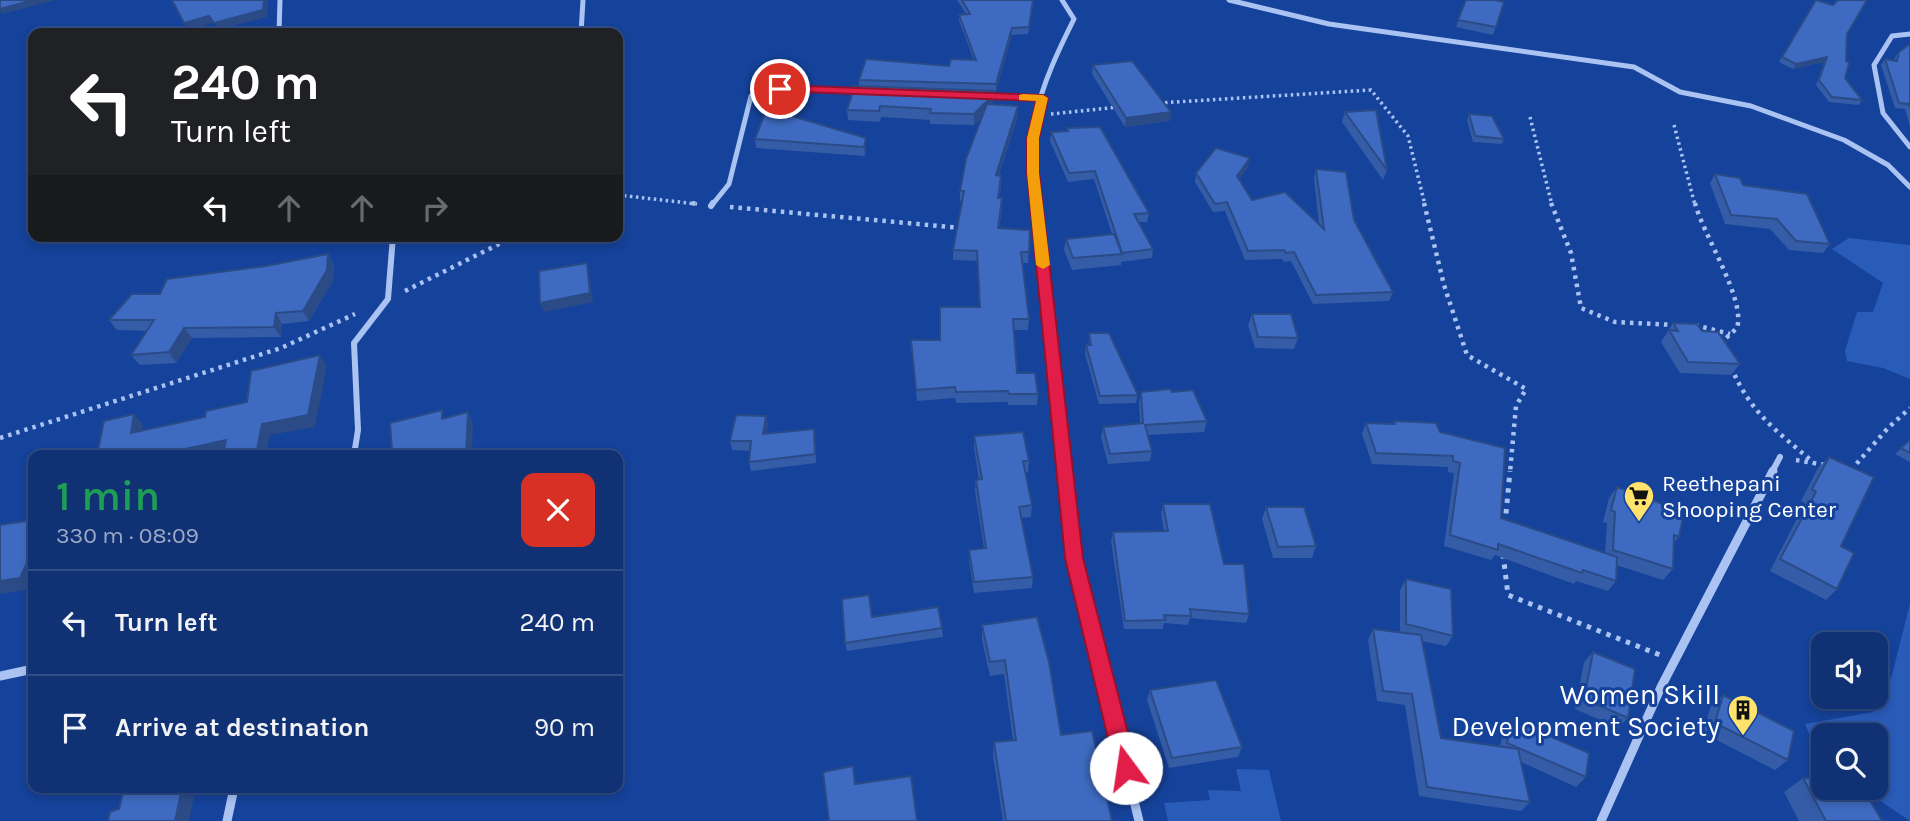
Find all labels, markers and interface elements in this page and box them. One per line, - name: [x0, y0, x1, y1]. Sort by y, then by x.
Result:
- text: 240 m: [171, 54, 320, 111]
- icon: left: [56, 56, 147, 147]
- pin: [750, 59, 810, 119]
- icon: arrive: [761, 70, 799, 108]
- text: Turn left: [171, 113, 291, 150]
- icon: left: [197, 189, 235, 227]
- icon: ahead: [270, 189, 308, 227]
- icon: ahead: [343, 189, 381, 227]
- icon: right: [416, 189, 454, 227]
- place label: Reethepani Shooping Center: [1662, 470, 1837, 523]
- text: 1 min: [56, 471, 160, 521]
- button: close: [521, 473, 595, 547]
- supermarket icon: Reethepani Shooping Center: [1622, 479, 1656, 523]
- text: 330 m · 08:09: [56, 522, 199, 549]
- icon: left: [56, 604, 94, 642]
- text: Turn left: [115, 607, 217, 638]
- text: 240 m: [519, 607, 595, 638]
- map controls: [1811, 632, 1888, 800]
- button: sound: [1811, 632, 1888, 709]
- place label: Women Skill Development Society: [1452, 678, 1720, 743]
- building icon: Women Skill Development Society: [1726, 693, 1760, 737]
- icon: arrive: [56, 709, 94, 747]
- text: Arrive at destination: [115, 712, 369, 743]
- text: 90 m: [534, 712, 595, 743]
- button: search: [1811, 723, 1888, 800]
- position arrow: [1089, 731, 1163, 805]

